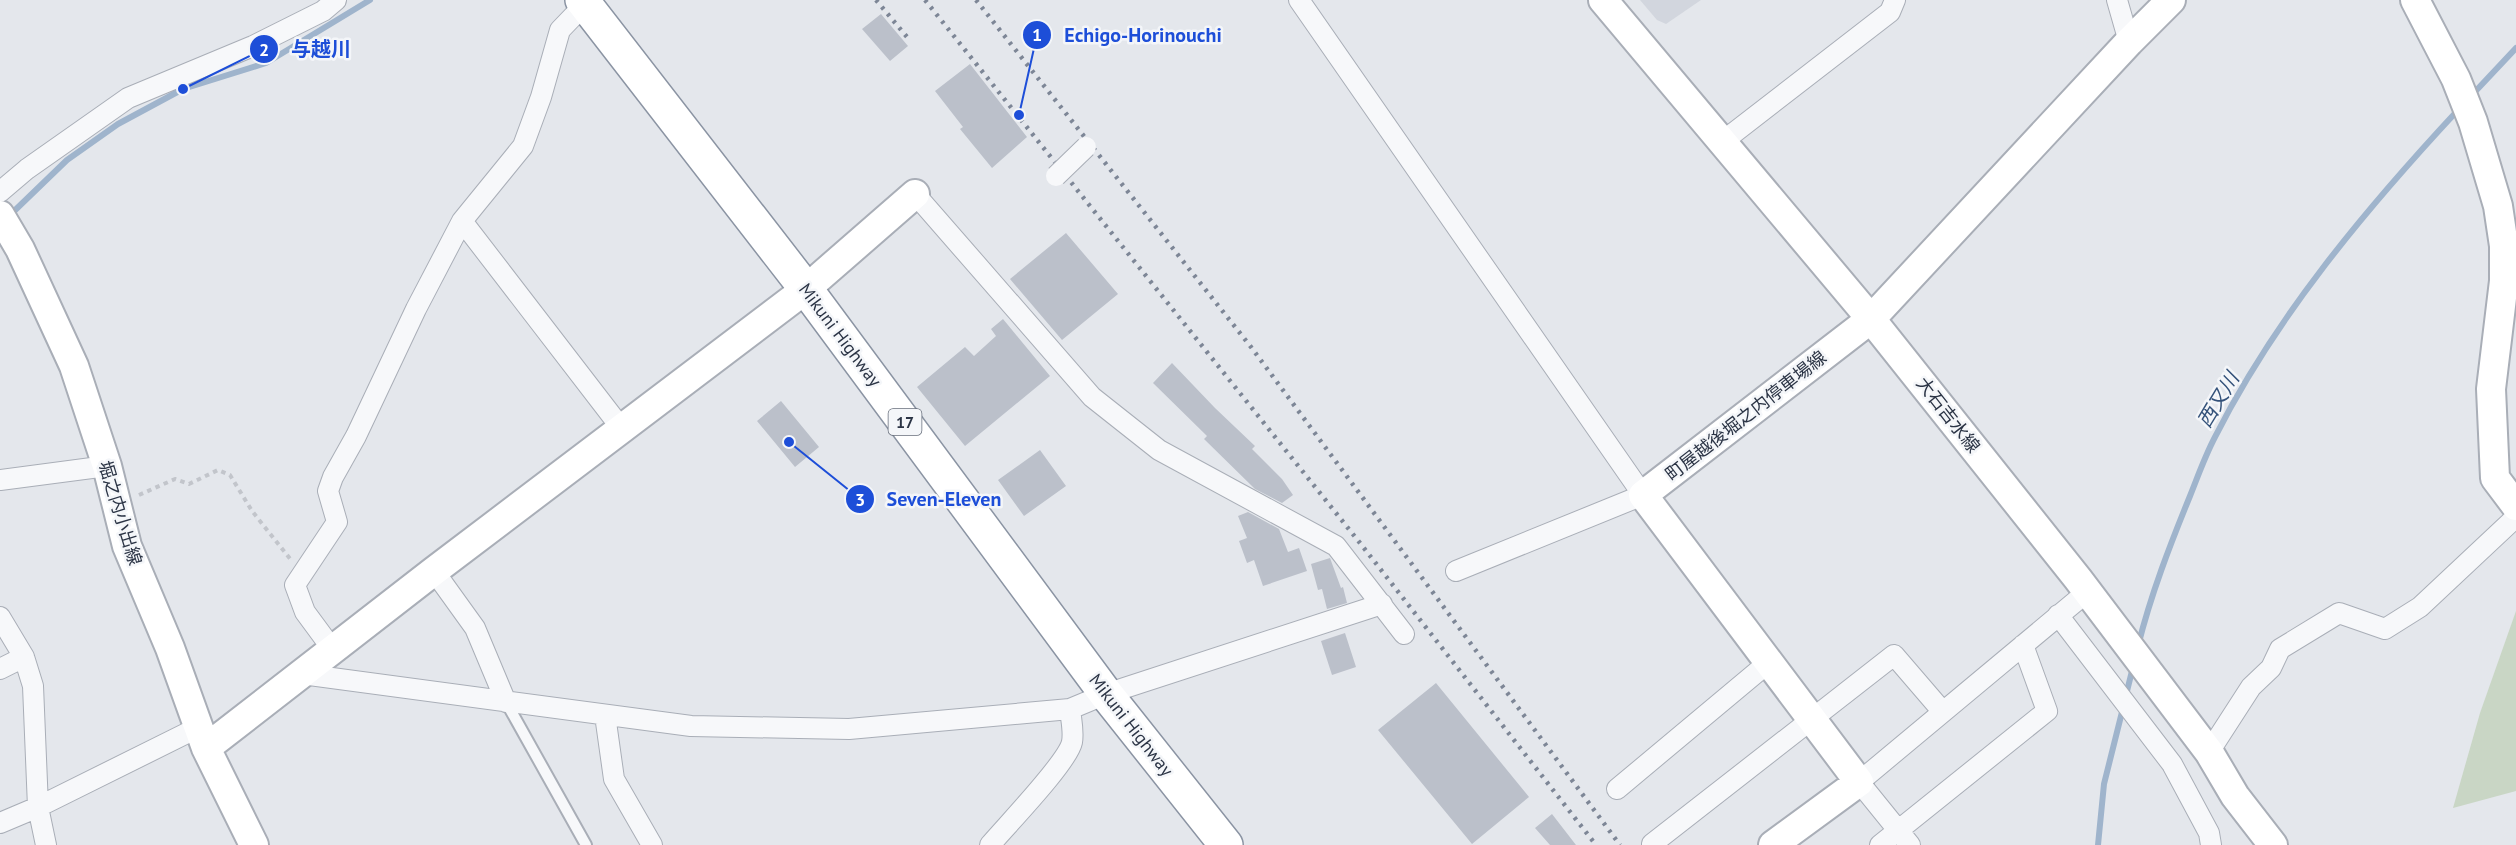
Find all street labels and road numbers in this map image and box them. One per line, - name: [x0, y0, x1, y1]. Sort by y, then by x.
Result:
- street label: Mikuni Highway: [794, 278, 887, 392]
- street label: 町屋越後堀之内停車場線: [1661, 346, 1831, 486]
- street label: 大石吉水線: [1912, 372, 1985, 457]
- road number: 17: [888, 409, 922, 435]
- street label: 堀之内小出線: [94, 458, 147, 568]
- street label: Mikuni Highway: [1084, 669, 1179, 781]

